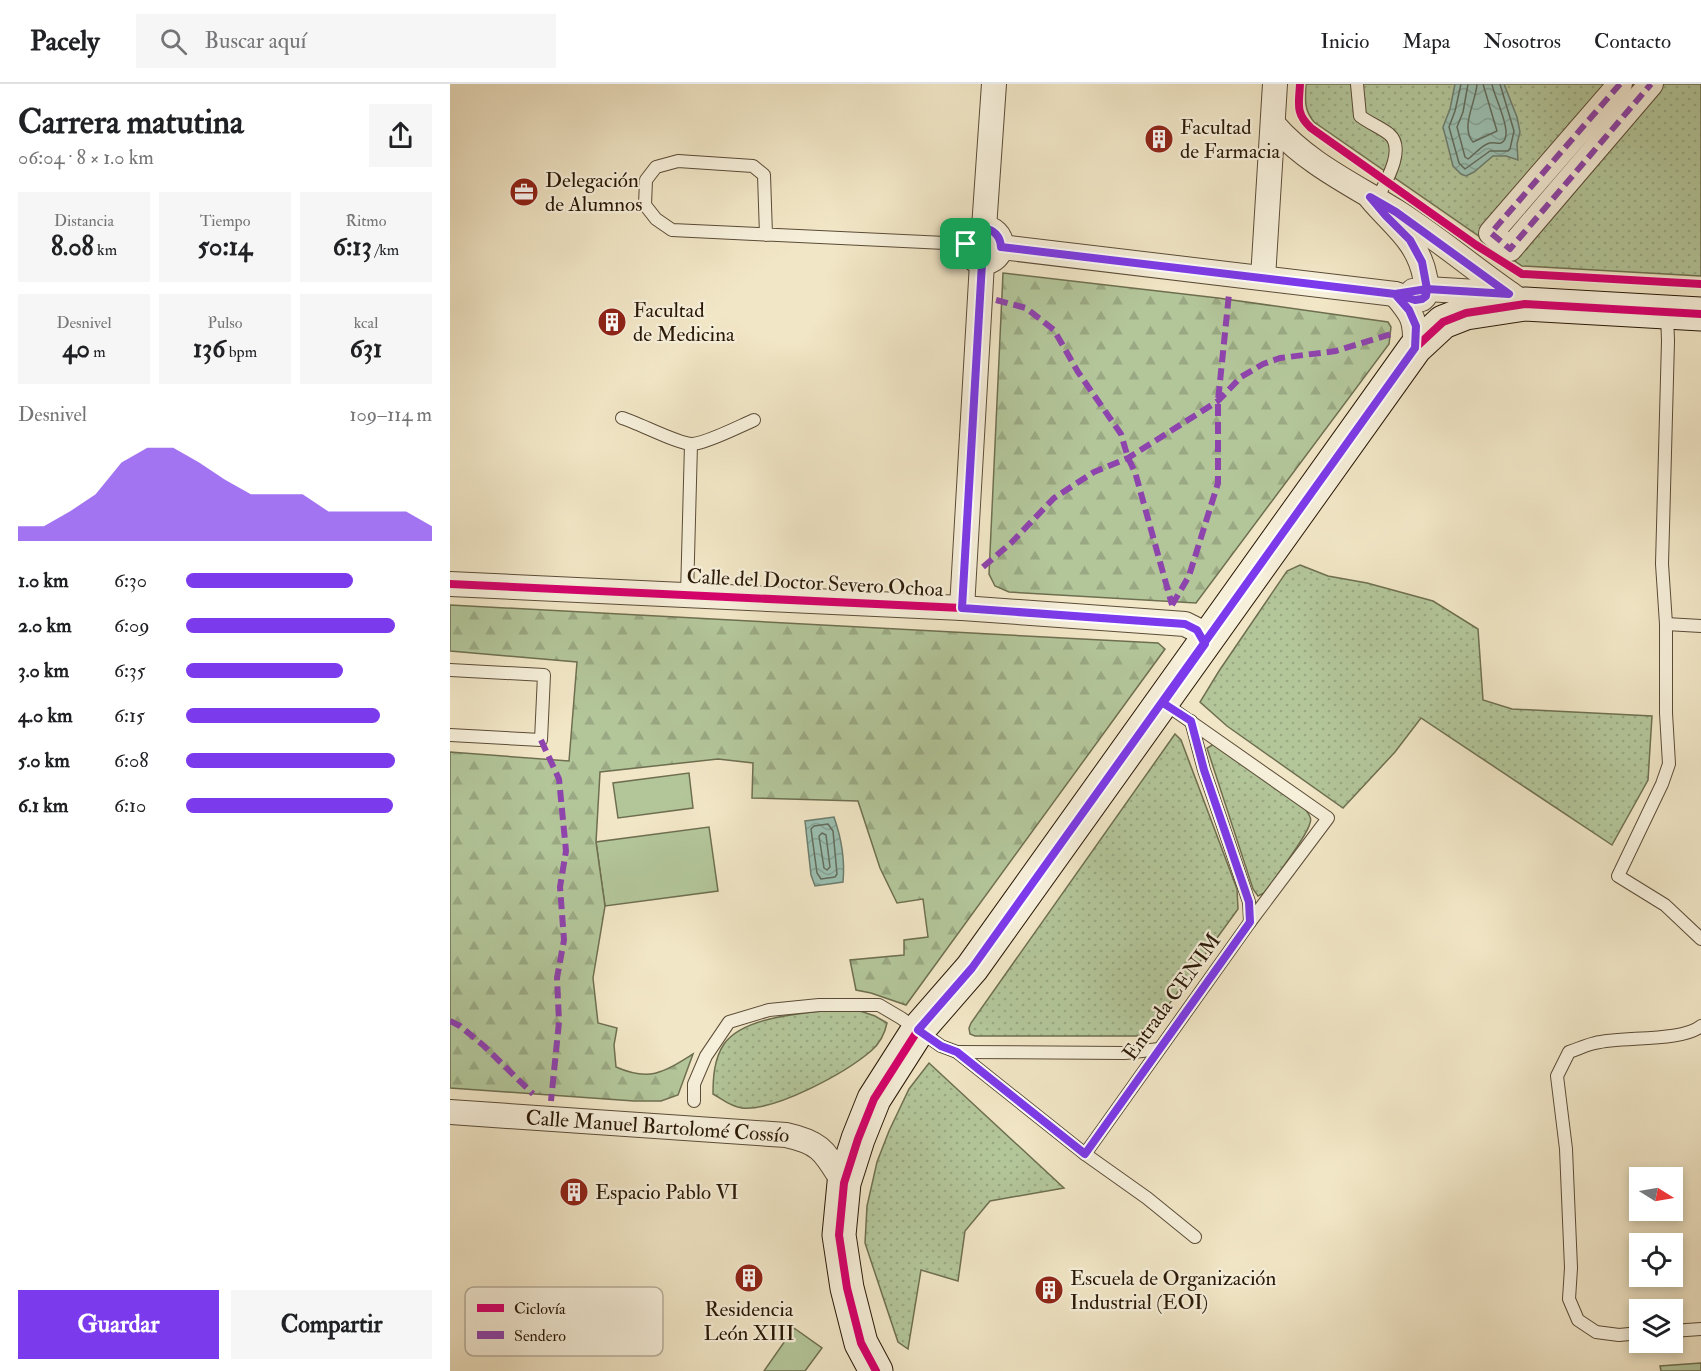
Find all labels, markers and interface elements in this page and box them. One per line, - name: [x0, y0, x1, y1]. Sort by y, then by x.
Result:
- search box: [136, 14, 556, 68]
- text: Pacely: [30, 24, 100, 59]
- icon: search: [157, 25, 190, 58]
- text: Buscar aquí: [205, 27, 306, 55]
- text: Inicio: [1320, 28, 1369, 55]
- text: Mapa: [1402, 28, 1450, 55]
- text: Nosotros: [1483, 28, 1561, 55]
- text: Contacto: [1594, 28, 1671, 55]
- text: Carrera matutina: [18, 102, 244, 143]
- button: share: [369, 104, 432, 167]
- place label: Facultad de Farmacia: [1180, 114, 1281, 165]
- building icon: Facultad de Farmacia: [1143, 123, 1175, 155]
- text: 06:04 · 8 × 1.0 km: [18, 145, 154, 170]
- place label: Delegación de Alumnos: [545, 167, 642, 218]
- office icon: Delegación de Alumnos: [508, 176, 540, 208]
- text: Distancia: [54, 211, 114, 231]
- text: Tiempo: [200, 211, 250, 231]
- text: Ritmo: [346, 211, 386, 231]
- pin: [940, 218, 991, 269]
- icon: arrive: [949, 227, 982, 260]
- text: 8.08: [51, 231, 94, 263]
- text: 50:14: [198, 231, 252, 263]
- text: 6:13: [333, 231, 372, 263]
- text: km: [94, 240, 117, 260]
- text: /km: [372, 240, 399, 260]
- place label: Facultad de Medicina: [633, 297, 735, 348]
- building icon: Facultad de Medicina: [596, 306, 628, 338]
- text: Desnivel: [56, 313, 112, 333]
- text: Pulso: [208, 313, 242, 333]
- text: kcal: [354, 313, 378, 333]
- text: 40: [62, 333, 90, 365]
- text: 136: [193, 333, 225, 365]
- text: 631: [350, 333, 382, 365]
- text: m: [90, 342, 106, 362]
- text: bpm: [225, 342, 257, 362]
- text: Desnivel: [18, 402, 87, 427]
- text: 109–114 m: [350, 402, 432, 427]
- street label: Calle del Doctor Severo Ochoa: [686, 563, 944, 603]
- text: 1.0 km: [18, 568, 69, 593]
- text: 6:30: [114, 568, 147, 593]
- text: 2.0 km: [18, 613, 72, 638]
- text: 6:09: [114, 613, 150, 638]
- text: 3.0 km: [18, 658, 69, 683]
- text: 6:35: [114, 658, 146, 683]
- text: 4.0 km: [18, 703, 73, 728]
- text: 6:15: [114, 703, 145, 728]
- text: 5.0 km: [18, 748, 70, 773]
- text: 6:08: [114, 748, 149, 773]
- text: 6.1 km: [18, 793, 68, 818]
- text: 6:10: [114, 793, 146, 818]
- street label: Entrada CENIM: [1117, 928, 1227, 1066]
- street label: Calle Manuel Bartolomé Cossío: [525, 1104, 790, 1149]
- north arrow: [1629, 1167, 1683, 1221]
- map controls: [1629, 1167, 1683, 1353]
- building icon: Espacio Pablo VI: [558, 1176, 590, 1208]
- place label: Espacio Pablo VI: [595, 1179, 739, 1206]
- button: locate: [1629, 1233, 1683, 1287]
- building icon: Residencia León XIII: [733, 1262, 765, 1294]
- place label: Escuela de Organización Industrial (EOI): [1070, 1265, 1276, 1316]
- building icon: Escuela de Organización Industrial (EOI): [1033, 1274, 1065, 1306]
- legend: [465, 1287, 663, 1356]
- button: Guardar: [18, 1290, 219, 1359]
- button: Compartir: [231, 1290, 432, 1359]
- place label: Residencia León XIII: [703, 1296, 795, 1347]
- text: Ciclovía: [514, 1299, 566, 1319]
- button: layers: [1629, 1299, 1683, 1353]
- text: Sendero: [514, 1326, 566, 1346]

